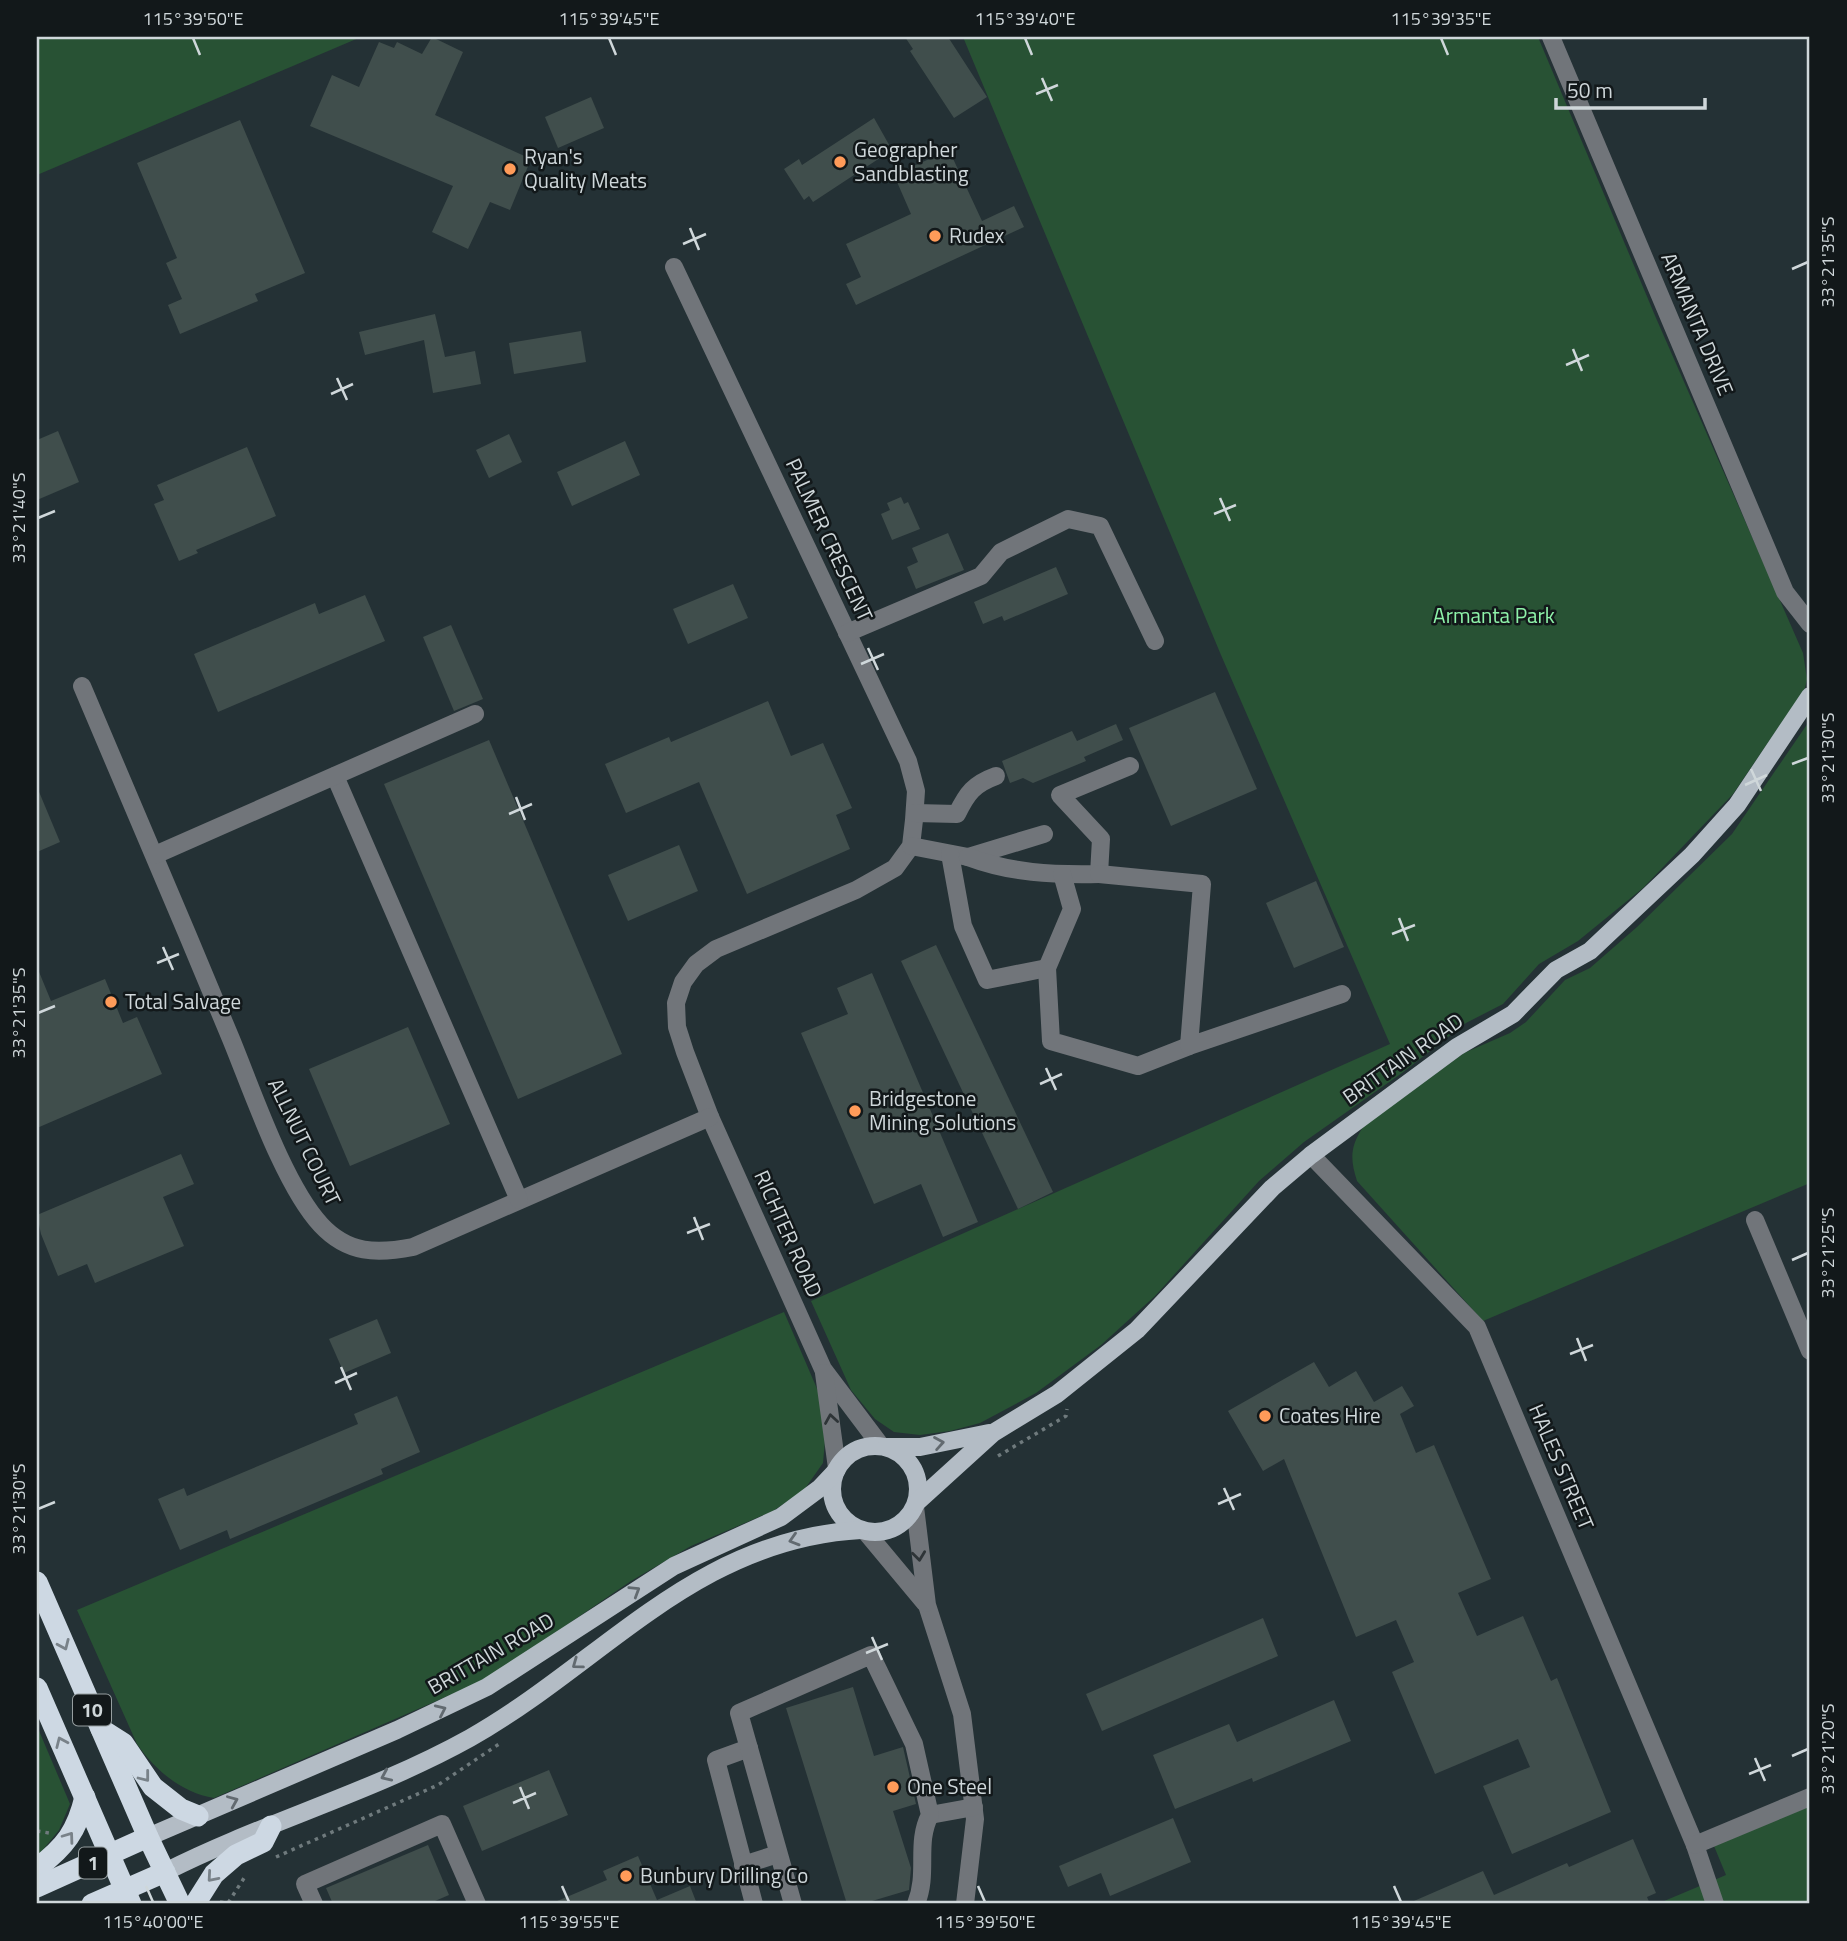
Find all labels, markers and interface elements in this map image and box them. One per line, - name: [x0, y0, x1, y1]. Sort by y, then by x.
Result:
- text: 115°39'50"E: [142, 5, 244, 32]
- text: 115°39'45"E: [558, 5, 660, 32]
- text: 115°39'40"E: [974, 5, 1076, 32]
- text: 115°39'35"E: [1390, 5, 1492, 32]
- scale bar: [1556, 66, 1705, 110]
- text: 50 m: [1567, 74, 1613, 106]
- place label: Geographer Sandblasting: [854, 133, 969, 189]
- place label: Ryan's Quality Meats: [524, 140, 647, 196]
- marker: Geographer Sandblasting: [832, 154, 848, 170]
- marker: Ryan's Quality Meats: [502, 161, 518, 177]
- text: 33°21'35"S: [1814, 217, 1841, 307]
- place label: Rudex: [949, 219, 1005, 251]
- marker: Rudex: [927, 228, 943, 244]
- street label: ARMANTA DRIVE: [1653, 247, 1742, 400]
- street label: PALMER CRESCENT: [778, 453, 882, 626]
- text: 33°21'40"S: [5, 473, 32, 563]
- park label: Armanta Park: [1433, 599, 1555, 631]
- text: 33°21'30"S: [1814, 713, 1841, 803]
- text: 33°21'35"S: [5, 968, 32, 1058]
- place label: Total Salvage: [125, 985, 241, 1017]
- marker: Total Salvage: [103, 994, 119, 1010]
- street label: BRITTAIN ROAD: [1335, 1005, 1469, 1112]
- street label: ALLNUT COURT: [260, 1072, 350, 1211]
- place label: Bridgestone Mining Solutions: [869, 1082, 1016, 1138]
- marker: Bridgestone Mining Solutions: [847, 1103, 863, 1119]
- street label: RICHTER ROAD: [747, 1165, 831, 1302]
- text: 33°21'25"S: [1814, 1208, 1841, 1298]
- place label: Coates Hire: [1279, 1399, 1381, 1431]
- street label: HALES STREET: [1521, 1399, 1603, 1535]
- marker: Coates Hire: [1257, 1408, 1273, 1424]
- one-way arrow: [824, 1413, 839, 1425]
- one-way arrow: [933, 1436, 945, 1451]
- text: 33°21'30"S: [5, 1464, 32, 1554]
- one-way arrow: [788, 1531, 800, 1546]
- one-way arrow: [912, 1551, 927, 1562]
- one-way arrow: [627, 1586, 640, 1599]
- street label: BRITTAIN ROAD: [421, 1604, 560, 1702]
- one-way arrow: [56, 1638, 70, 1650]
- one-way arrow: [572, 1656, 585, 1668]
- road number: 10: [73, 1694, 111, 1726]
- one-way arrow: [434, 1704, 446, 1718]
- text: 33°21'20"S: [1814, 1704, 1841, 1794]
- one-way arrow: [55, 1737, 69, 1750]
- one-way arrow: [381, 1768, 393, 1782]
- one-way arrow: [137, 1769, 150, 1781]
- place label: One Steel: [907, 1770, 992, 1802]
- marker: One Steel: [885, 1779, 901, 1795]
- one-way arrow: [226, 1795, 238, 1809]
- one-way arrow: [60, 1832, 73, 1845]
- road number: 1: [79, 1848, 107, 1879]
- place label: Bunbury Drilling Co: [640, 1859, 808, 1891]
- marker: Bunbury Drilling Co: [618, 1868, 634, 1884]
- one-way arrow: [208, 1869, 220, 1882]
- text: 115°40'00"E: [102, 1908, 204, 1935]
- text: 115°39'55"E: [518, 1908, 620, 1935]
- text: 115°39'50"E: [934, 1908, 1036, 1935]
- text: 115°39'45"E: [1350, 1908, 1452, 1935]

